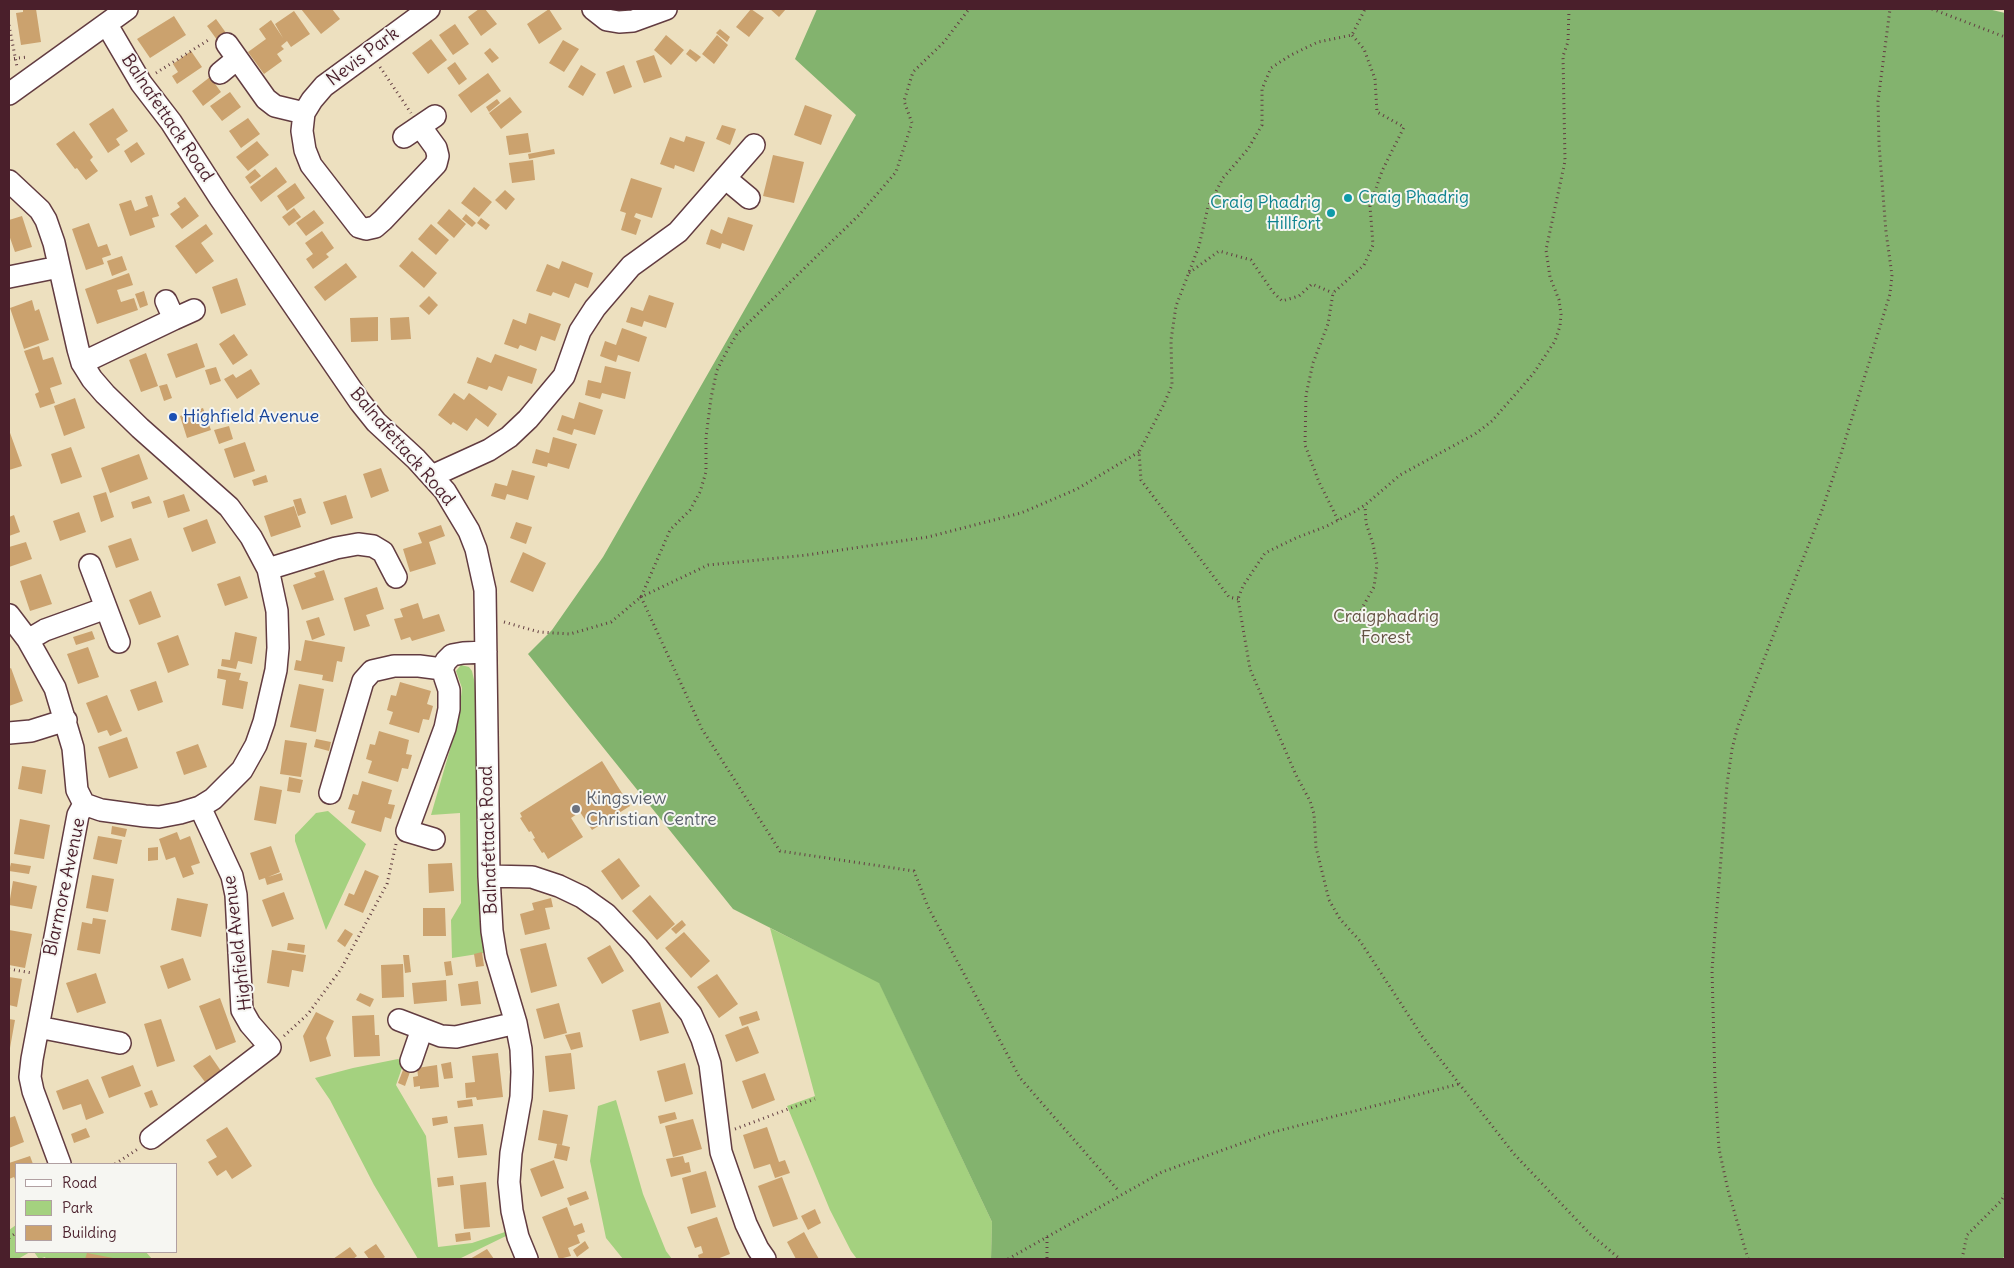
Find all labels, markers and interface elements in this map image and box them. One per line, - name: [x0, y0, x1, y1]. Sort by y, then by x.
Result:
- street label: Nevis Park: [323, 23, 403, 91]
- street label: Balnafettack Road: [116, 50, 218, 186]
- place label: Craig Phadrig: [1358, 187, 1469, 209]
- place label: Craig Phadrig Hillfort: [1210, 192, 1321, 234]
- marker: Craig Phadrig: [1342, 192, 1354, 204]
- marker: Craig Phadrig Hillfort: [1325, 207, 1337, 219]
- street label: Balnafettack Road: [345, 384, 459, 510]
- place label: Highfield Avenue: [183, 406, 319, 428]
- marker: Highfield Avenue: [167, 411, 179, 423]
- park label: Craigphadrig Forest: [1333, 606, 1439, 649]
- street label: Balnafettack Road: [476, 765, 502, 915]
- place label: Kingsview Christian Centre: [586, 788, 717, 831]
- marker: Kingsview Christian Centre: [570, 803, 582, 815]
- street label: Blarmore Avenue: [40, 816, 90, 958]
- street label: Highfield Avenue: [219, 874, 257, 1012]
- legend: [15, 1163, 178, 1253]
- text: Road: [62, 1173, 97, 1192]
- text: Park: [62, 1198, 93, 1217]
- text: Building: [62, 1223, 117, 1242]

